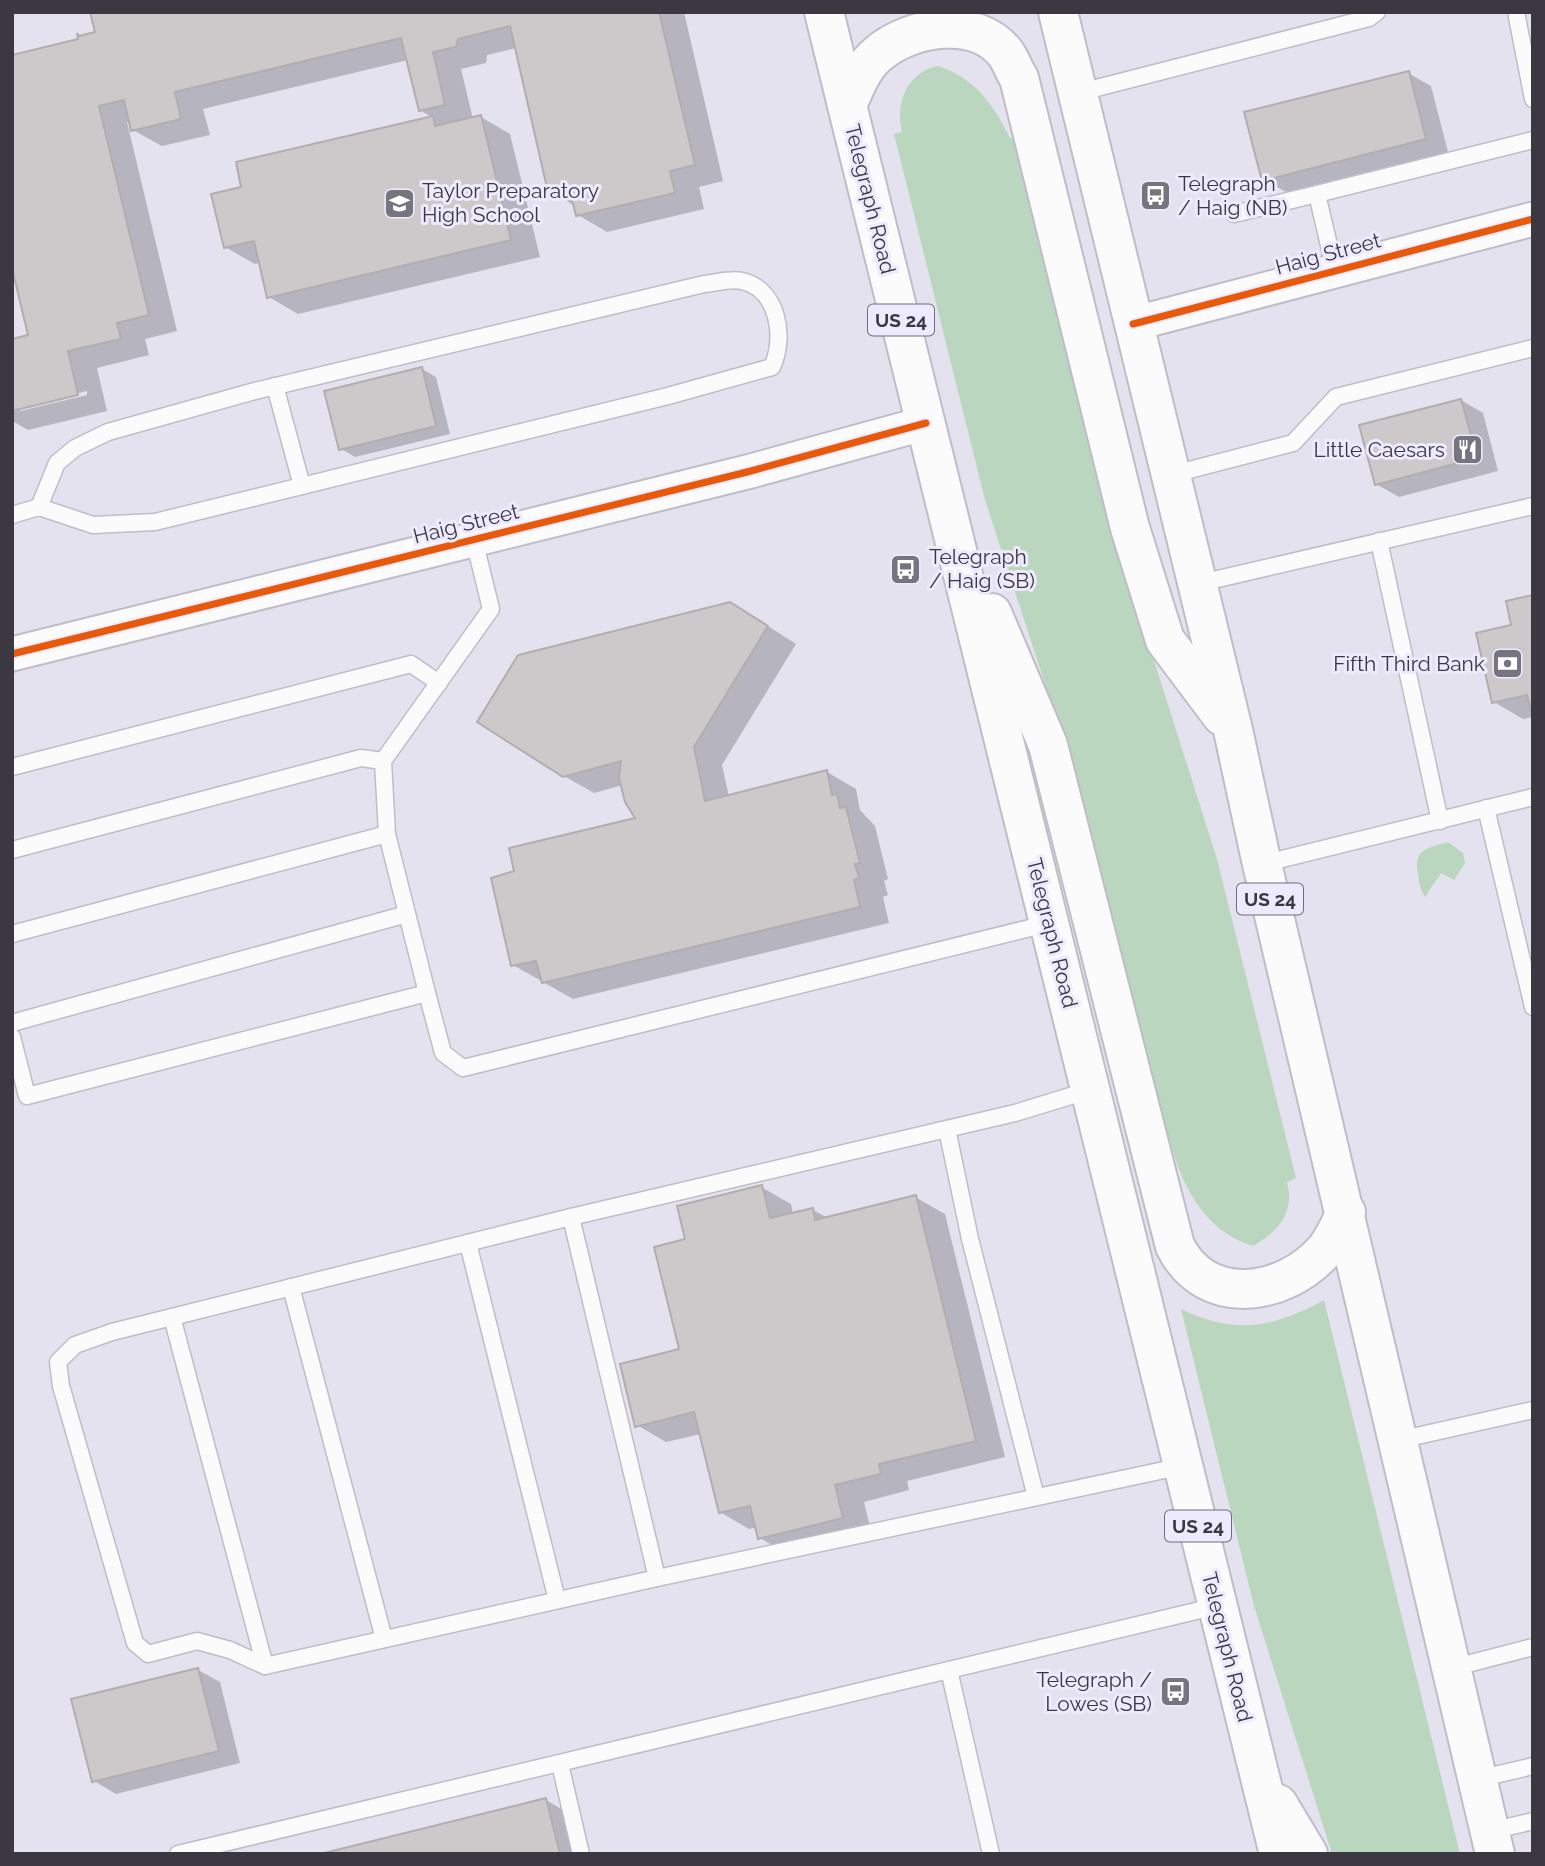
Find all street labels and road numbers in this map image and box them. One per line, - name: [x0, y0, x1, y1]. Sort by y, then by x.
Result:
- street label: Telegraph Road: [840, 121, 901, 276]
- street label: Haig Street: [1272, 227, 1383, 280]
- road number: US 24: [868, 304, 934, 336]
- street label: Haig Street: [410, 498, 521, 549]
- street label: Telegraph Road: [1022, 855, 1083, 1010]
- road number: US 24: [1237, 884, 1303, 914]
- road number: US 24: [1165, 1510, 1231, 1542]
- street label: Telegraph Road: [1197, 1569, 1258, 1724]

